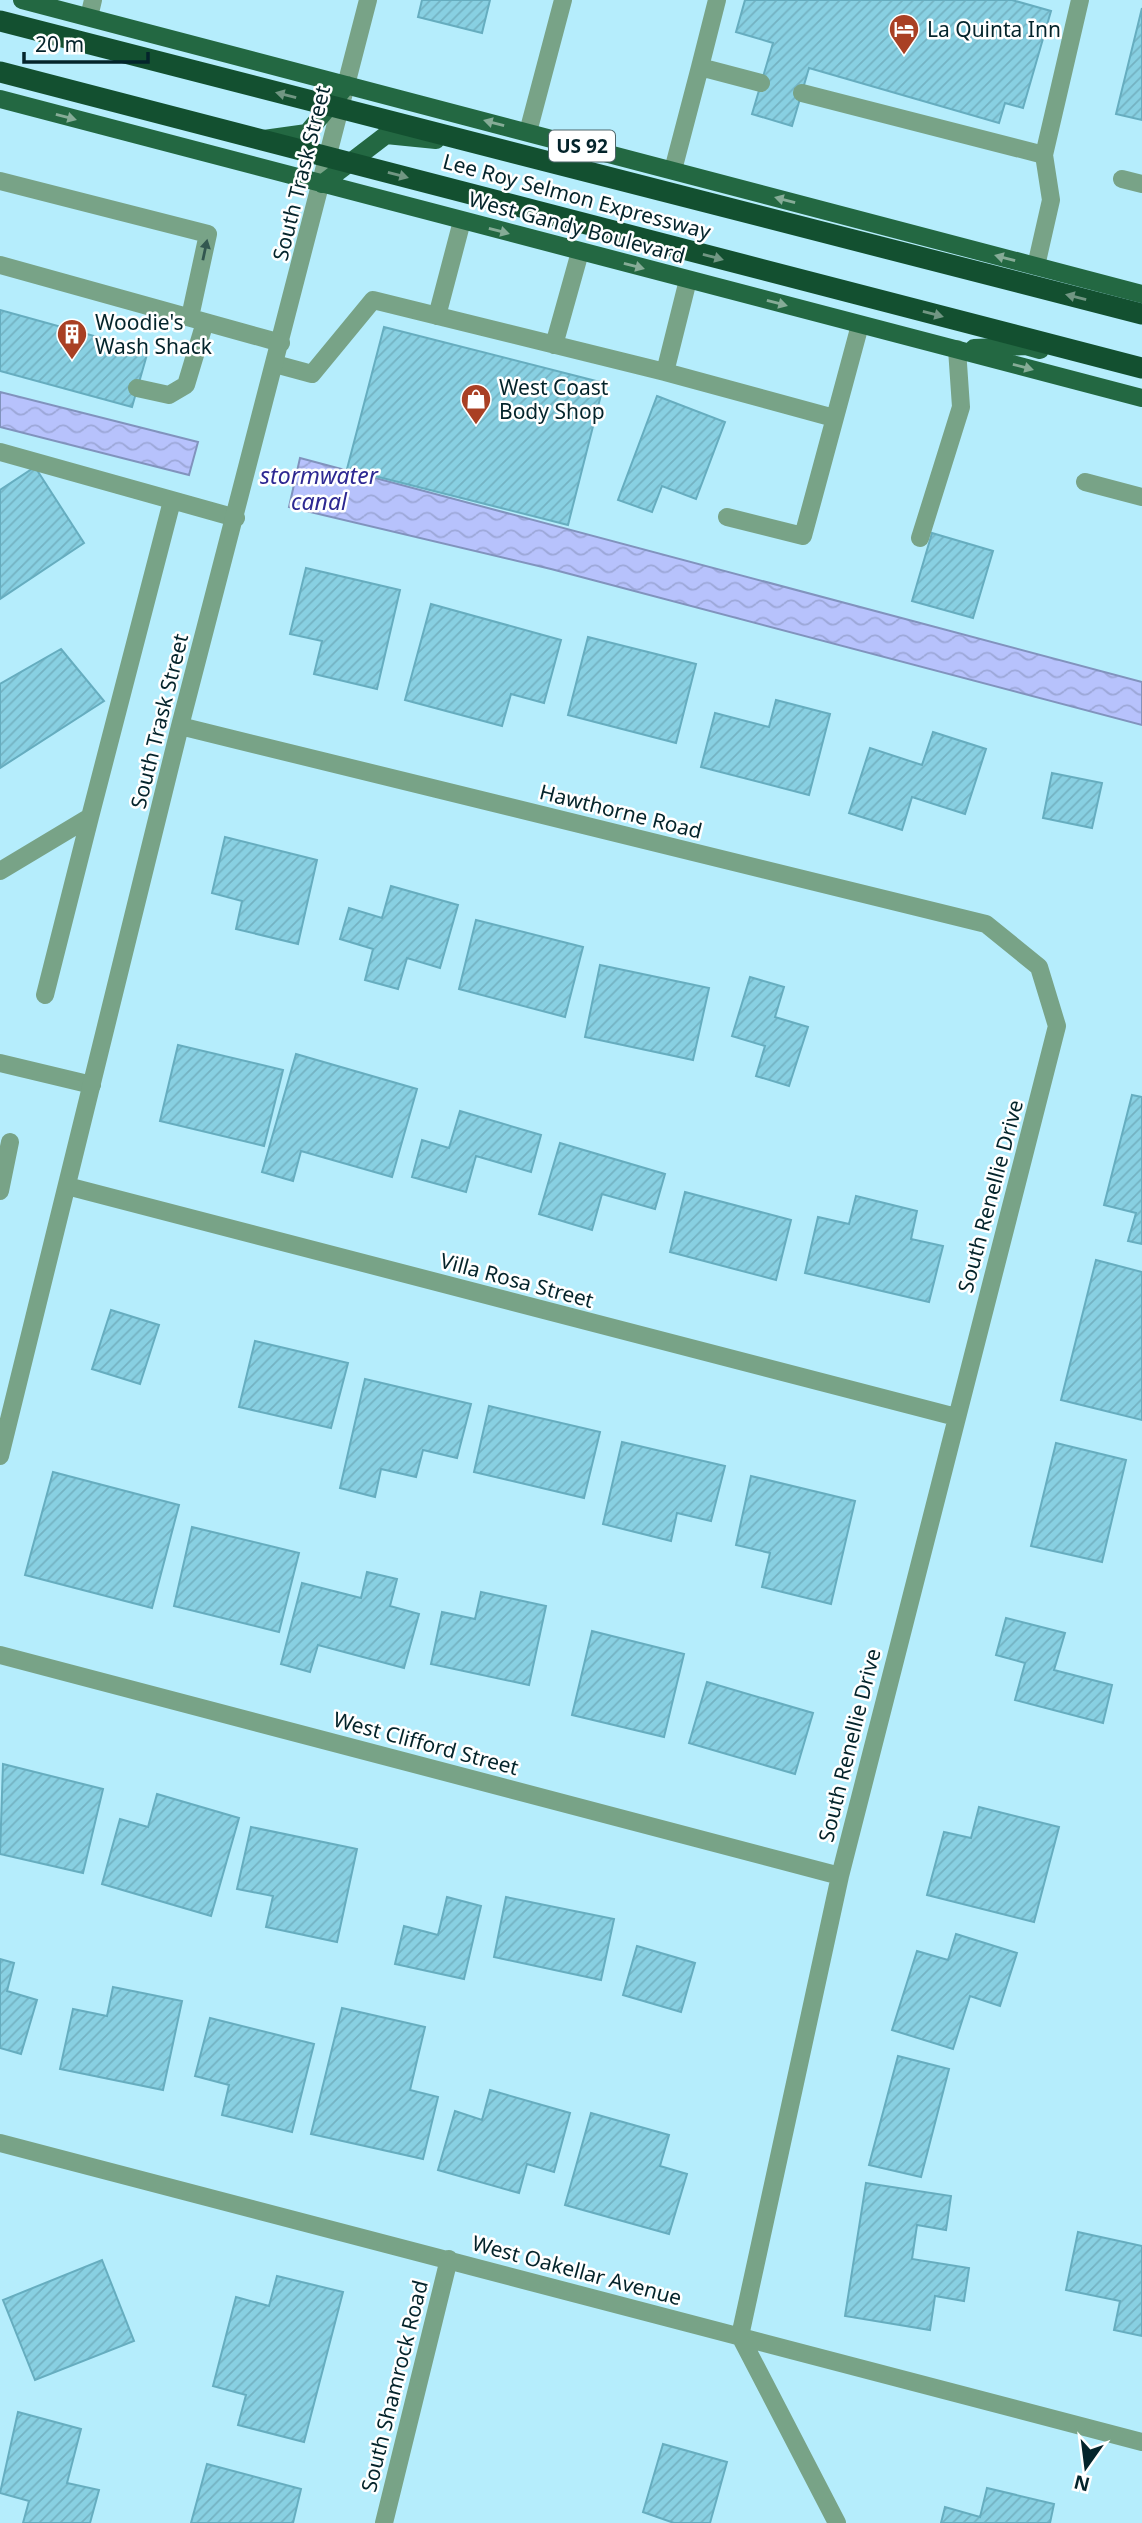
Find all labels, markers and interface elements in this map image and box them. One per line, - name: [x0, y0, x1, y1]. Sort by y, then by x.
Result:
- hotel icon: La Quinta Inn: [887, 12, 921, 56]
- place label: La Quinta Inn: [927, 15, 1061, 43]
- scale bar: [24, 21, 149, 65]
- text: 20 m: [35, 30, 84, 58]
- street label: South Trask Street: [266, 82, 336, 263]
- one-way arrow: [275, 89, 297, 100]
- one-way arrow: [55, 112, 77, 123]
- one-way arrow: [483, 117, 505, 128]
- road number: US 92: [549, 130, 615, 162]
- street label: Lee Roy Selmon Expressway: [440, 147, 714, 245]
- one-way arrow: [387, 170, 409, 181]
- street label: West Gandy Boulevard: [466, 185, 688, 269]
- one-way arrow: [774, 194, 796, 205]
- one-way arrow: [489, 226, 510, 236]
- one-way arrow: [199, 239, 210, 261]
- one-way arrow: [702, 252, 724, 263]
- one-way arrow: [994, 252, 1016, 263]
- one-way arrow: [623, 261, 645, 272]
- one-way arrow: [1065, 291, 1087, 302]
- one-way arrow: [766, 298, 788, 309]
- place label: Woodie's Wash Shack: [95, 308, 213, 360]
- one-way arrow: [923, 309, 945, 320]
- building icon: Woodie's Wash Shack: [55, 317, 89, 361]
- one-way arrow: [1013, 362, 1034, 372]
- place label: West Coast Body Shop: [499, 373, 609, 425]
- shop icon: West Coast Body Shop: [459, 382, 493, 426]
- water label: stormwater canal: [260, 459, 379, 517]
- street label: South Trask Street: [124, 630, 194, 811]
- street label: Hawthorne Road: [537, 777, 705, 845]
- street label: South Renellie Drive: [951, 1097, 1029, 1295]
- street label: Villa Rosa Street: [437, 1246, 597, 1314]
- street label: South Renellie Drive: [811, 1645, 887, 1845]
- street label: West Clifford Street: [330, 1705, 522, 1781]
- street label: West Oakellar Avenue: [469, 2229, 685, 2311]
- street label: South Shamrock Road: [354, 2277, 434, 2495]
- north arrow: [1051, 2432, 1121, 2502]
- text: N: [1071, 2469, 1093, 2498]

